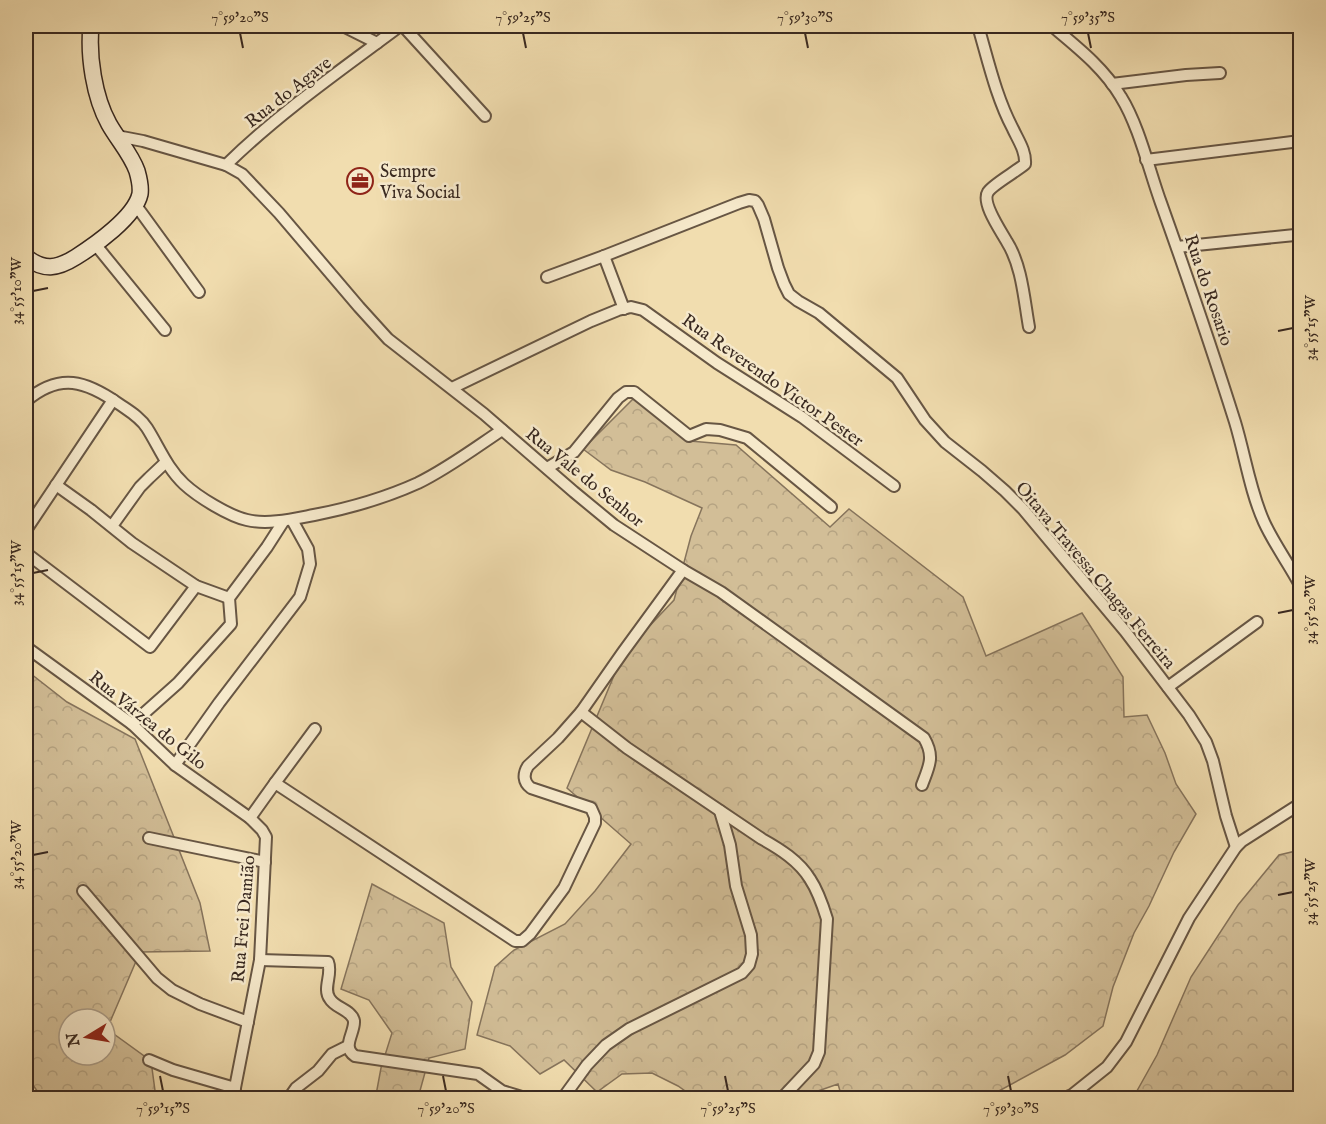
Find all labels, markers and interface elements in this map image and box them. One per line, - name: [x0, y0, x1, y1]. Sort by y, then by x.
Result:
- text: 7°59'20"S: [211, 8, 269, 27]
- text: 7°59'25"S: [495, 8, 551, 27]
- text: 7°59'30"S: [777, 8, 833, 27]
- text: 7°59'35"S: [1061, 8, 1115, 27]
- street label: Rua do Agave: [241, 52, 337, 134]
- place label: Sempre Viva Social: [379, 161, 460, 205]
- office icon: Sempre Viva Social: [345, 166, 375, 196]
- street label: Rua do Rosario: [1178, 232, 1237, 350]
- text: 34°55'10"W: [7, 257, 26, 325]
- text: 34°55'15"W: [1301, 295, 1320, 361]
- street label: Rua Reverendo Victor Pester: [677, 310, 868, 453]
- street label: Rua Vale do Senhor: [520, 423, 648, 533]
- street label: Oitava Travessa Chagas Ferreira: [1010, 477, 1180, 675]
- text: 34°55'15"W: [7, 540, 26, 606]
- text: 34°55'20"W: [1301, 575, 1320, 644]
- street label: Rua Várzea do Gilo: [84, 667, 211, 776]
- text: 34°55'20"W: [7, 820, 26, 889]
- street label: Rua Frei Damião: [227, 854, 262, 984]
- text: 34°55'25"W: [1301, 858, 1320, 925]
- north arrow: [57, 1007, 117, 1067]
- text: N: [63, 1031, 86, 1049]
- text: 7°59'15"S: [136, 1099, 190, 1118]
- text: 7°59'20"S: [417, 1099, 475, 1118]
- text: 7°59'25"S: [700, 1099, 756, 1118]
- text: 7°59'30"S: [983, 1099, 1039, 1118]

